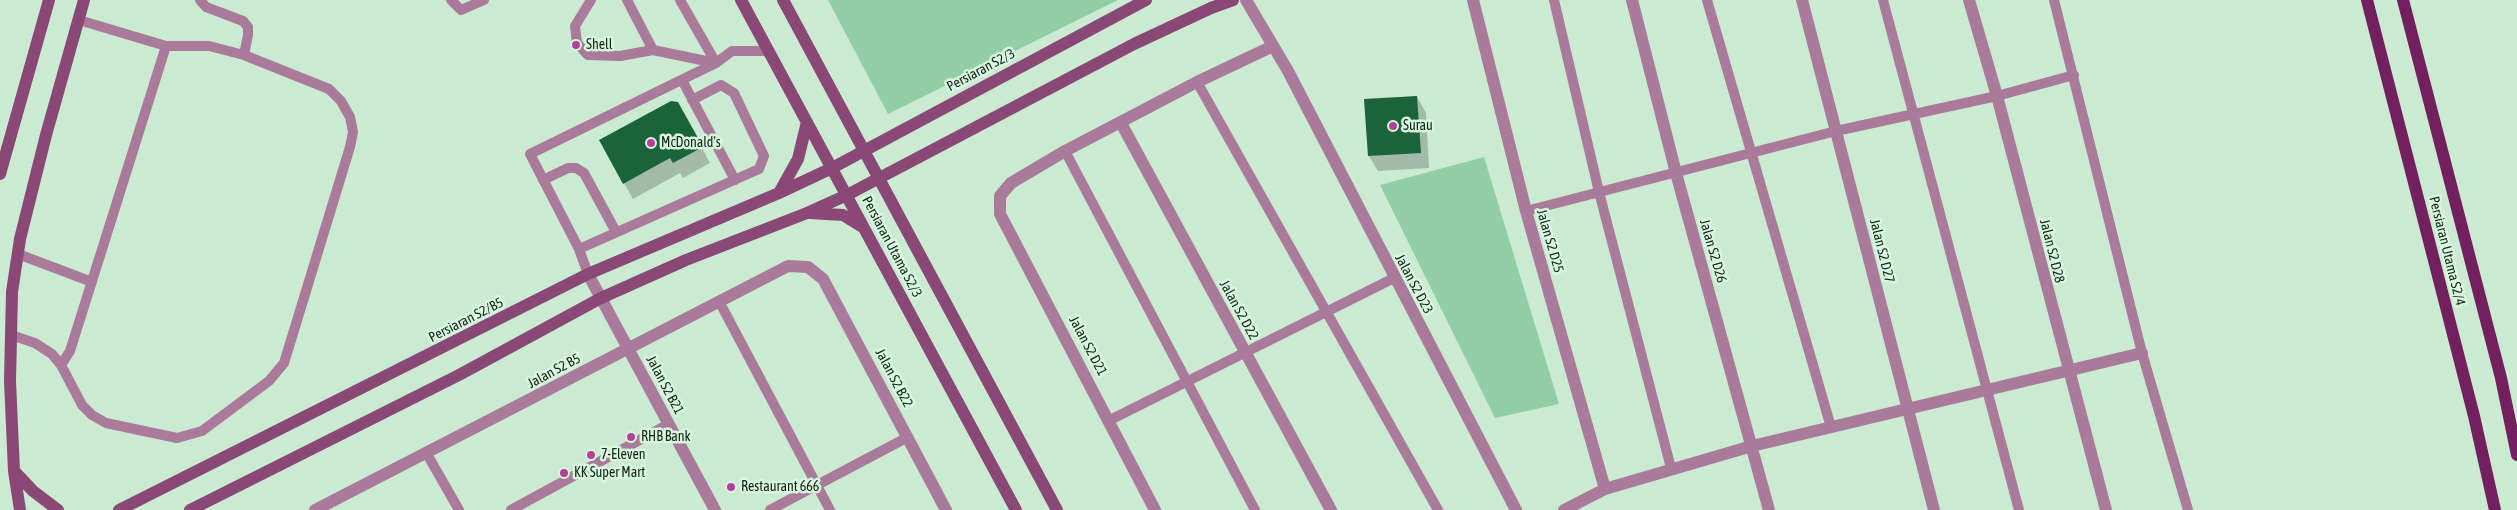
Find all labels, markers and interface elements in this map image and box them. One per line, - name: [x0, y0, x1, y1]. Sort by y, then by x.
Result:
- place label: Shell: [586, 37, 612, 53]
- marker: Shell: [570, 39, 582, 51]
- street label: Persiaran S2/3: [944, 45, 1018, 95]
- place label: Surau: [1403, 118, 1433, 134]
- marker: Surau: [1387, 120, 1399, 132]
- place label: McDonald's: [661, 135, 721, 151]
- marker: McDonald's: [645, 137, 657, 149]
- street label: Persiaran Utama S2/3: [858, 194, 926, 300]
- street label: Persiaran Utama S2/4: [2425, 195, 2469, 307]
- street label: Jalan S2 D25: [1533, 207, 1567, 275]
- street label: Jalan S2 D26: [1696, 217, 1730, 285]
- street label: Jalan S2 D27: [1866, 217, 1898, 285]
- street label: Jalan S2 D28: [2036, 217, 2068, 285]
- street label: Jalan S2 D23: [1391, 251, 1437, 317]
- street label: Jalan S2 D22: [1216, 277, 1262, 343]
- street label: Persiaran S2/B5: [426, 294, 506, 346]
- street label: Jalan S2 D21: [1065, 313, 1111, 379]
- street label: Jalan S2 B22: [872, 346, 916, 410]
- street label: Jalan S2 B5: [525, 350, 583, 392]
- street label: Jalan S2 B21: [643, 353, 687, 417]
- place label: RHB Bank: [641, 429, 691, 445]
- marker: RHB Bank: [625, 431, 637, 443]
- place label: 7-Eleven: [601, 447, 646, 463]
- marker: 7-Eleven: [585, 449, 597, 461]
- place label: KK Super Mart: [574, 465, 645, 481]
- marker: KK Super Mart: [558, 467, 570, 479]
- place label: Restaurant 666: [741, 479, 819, 495]
- marker: Restaurant 666: [725, 481, 737, 493]

